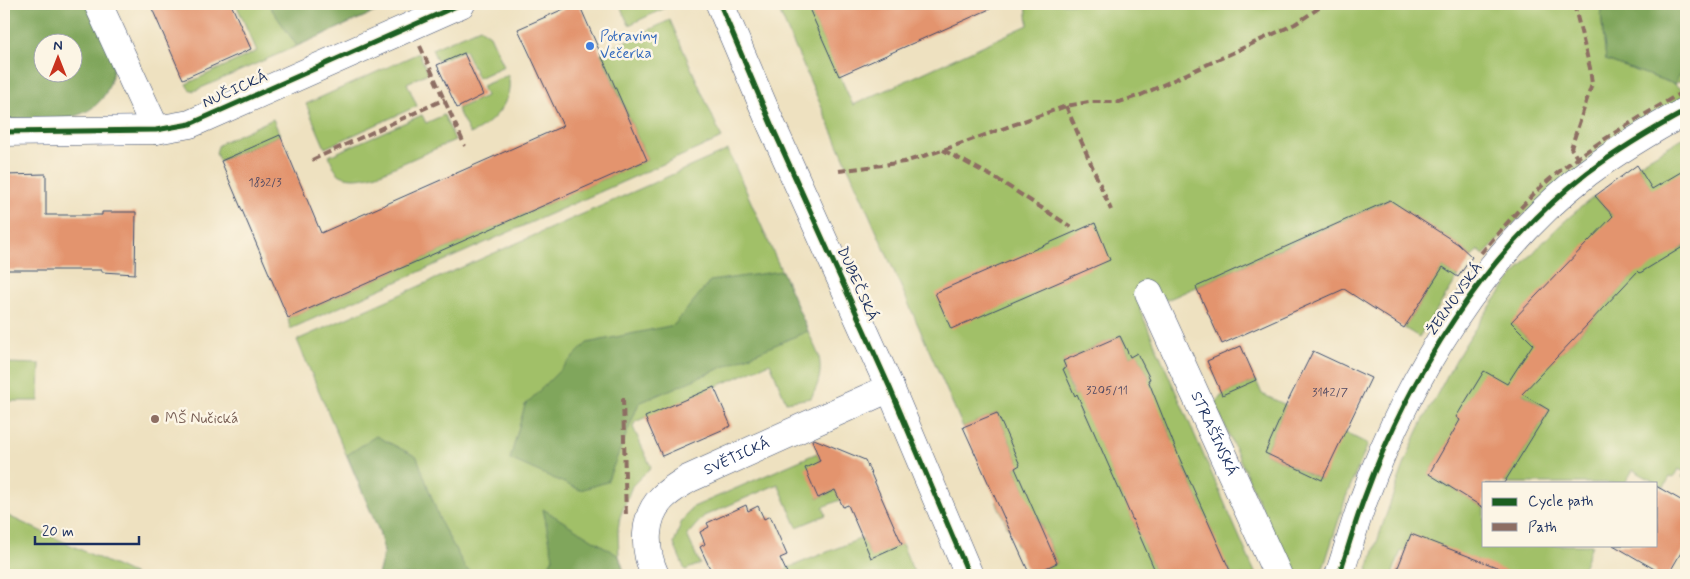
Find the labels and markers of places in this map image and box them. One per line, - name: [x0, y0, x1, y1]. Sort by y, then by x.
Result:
- place label: Potraviny Večerka: [600, 27, 658, 64]
- marker: Potraviny Večerka: [584, 40, 596, 52]
- place label: MŠ Nučická: [165, 409, 238, 429]
- marker: MŠ Nučická: [149, 413, 161, 425]

